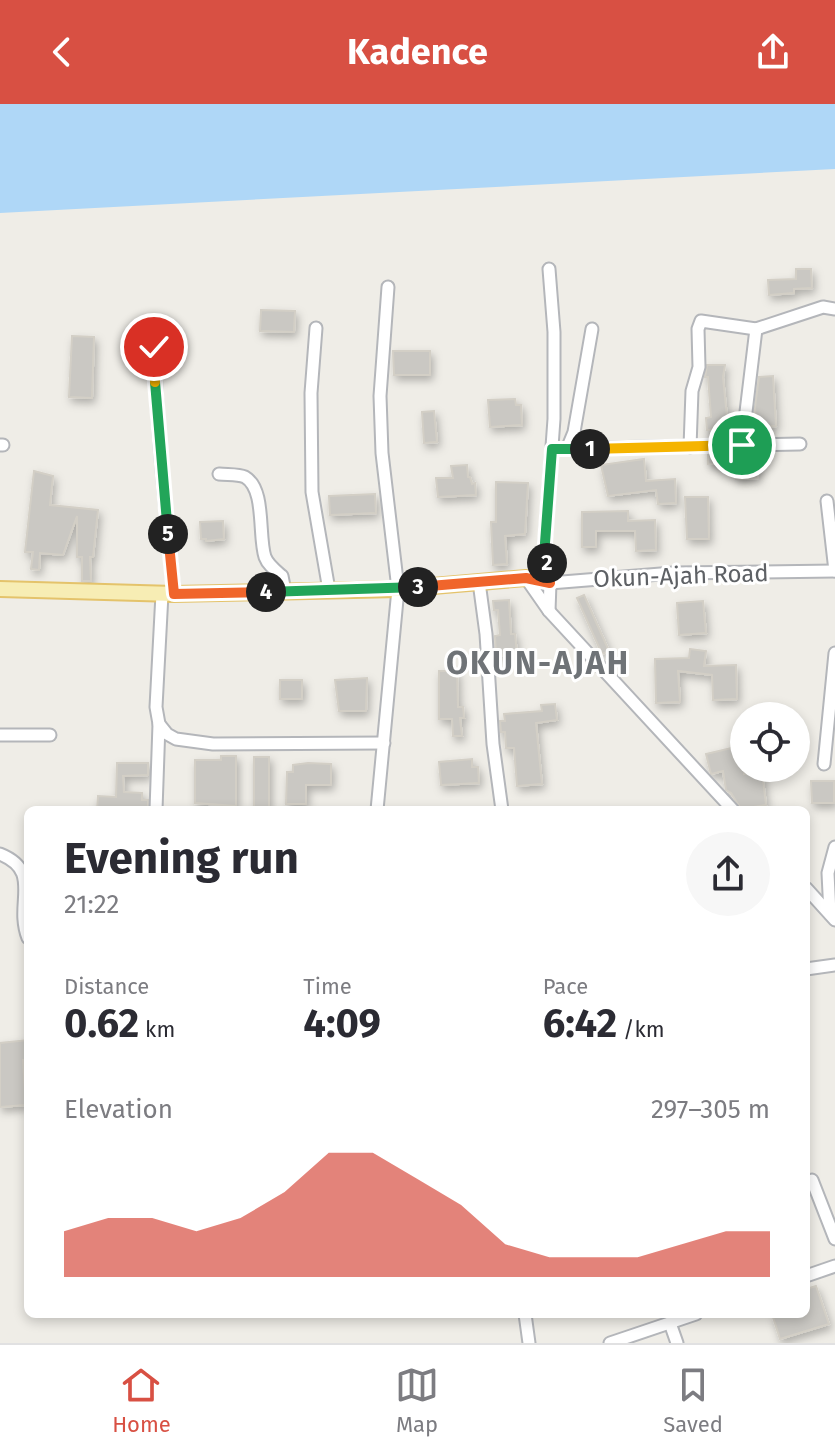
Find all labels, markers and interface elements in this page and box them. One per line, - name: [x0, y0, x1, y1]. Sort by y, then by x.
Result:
- icon: back: [40, 30, 84, 74]
- text: Kadence: [347, 30, 488, 74]
- icon: share: [751, 30, 795, 74]
- pin: [120, 313, 188, 381]
- icon: check: [132, 325, 176, 369]
- pin: [708, 411, 776, 479]
- icon: arrive: [720, 423, 764, 467]
- pin: 1: [570, 429, 610, 469]
- text: 1: [585, 435, 595, 462]
- pin: 5: [148, 514, 188, 554]
- text: 5: [162, 520, 174, 547]
- pin: 2: [527, 543, 567, 583]
- text: 2: [541, 549, 553, 576]
- street label: Okun-Ajah Road: [593, 559, 769, 593]
- pin: 3: [398, 567, 438, 607]
- pin: 4: [246, 572, 286, 612]
- text: 3: [412, 573, 424, 600]
- text: 4: [260, 578, 272, 605]
- district label: OKUN-AJAH: [446, 644, 630, 682]
- map controls: [730, 702, 810, 782]
- button: locate: [730, 702, 810, 782]
- text: Evening run: [64, 832, 299, 885]
- button: share: [686, 832, 770, 916]
- text: 21:22: [64, 889, 119, 920]
- text: Distance: [64, 973, 149, 1000]
- text: Time: [303, 973, 352, 1000]
- text: Pace: [543, 973, 588, 1000]
- text: 0.62: [64, 1000, 139, 1048]
- text: 4:09: [303, 1000, 381, 1048]
- text: 6:42: [543, 1000, 617, 1048]
- text: km: [139, 1016, 175, 1043]
- text: /km: [617, 1016, 665, 1043]
- text: Elevation: [64, 1094, 173, 1125]
- text: 297–305 m: [651, 1094, 770, 1125]
- tab: Home: [112, 1363, 171, 1438]
- tab: Map: [395, 1363, 439, 1438]
- tab: Saved: [663, 1363, 723, 1438]

